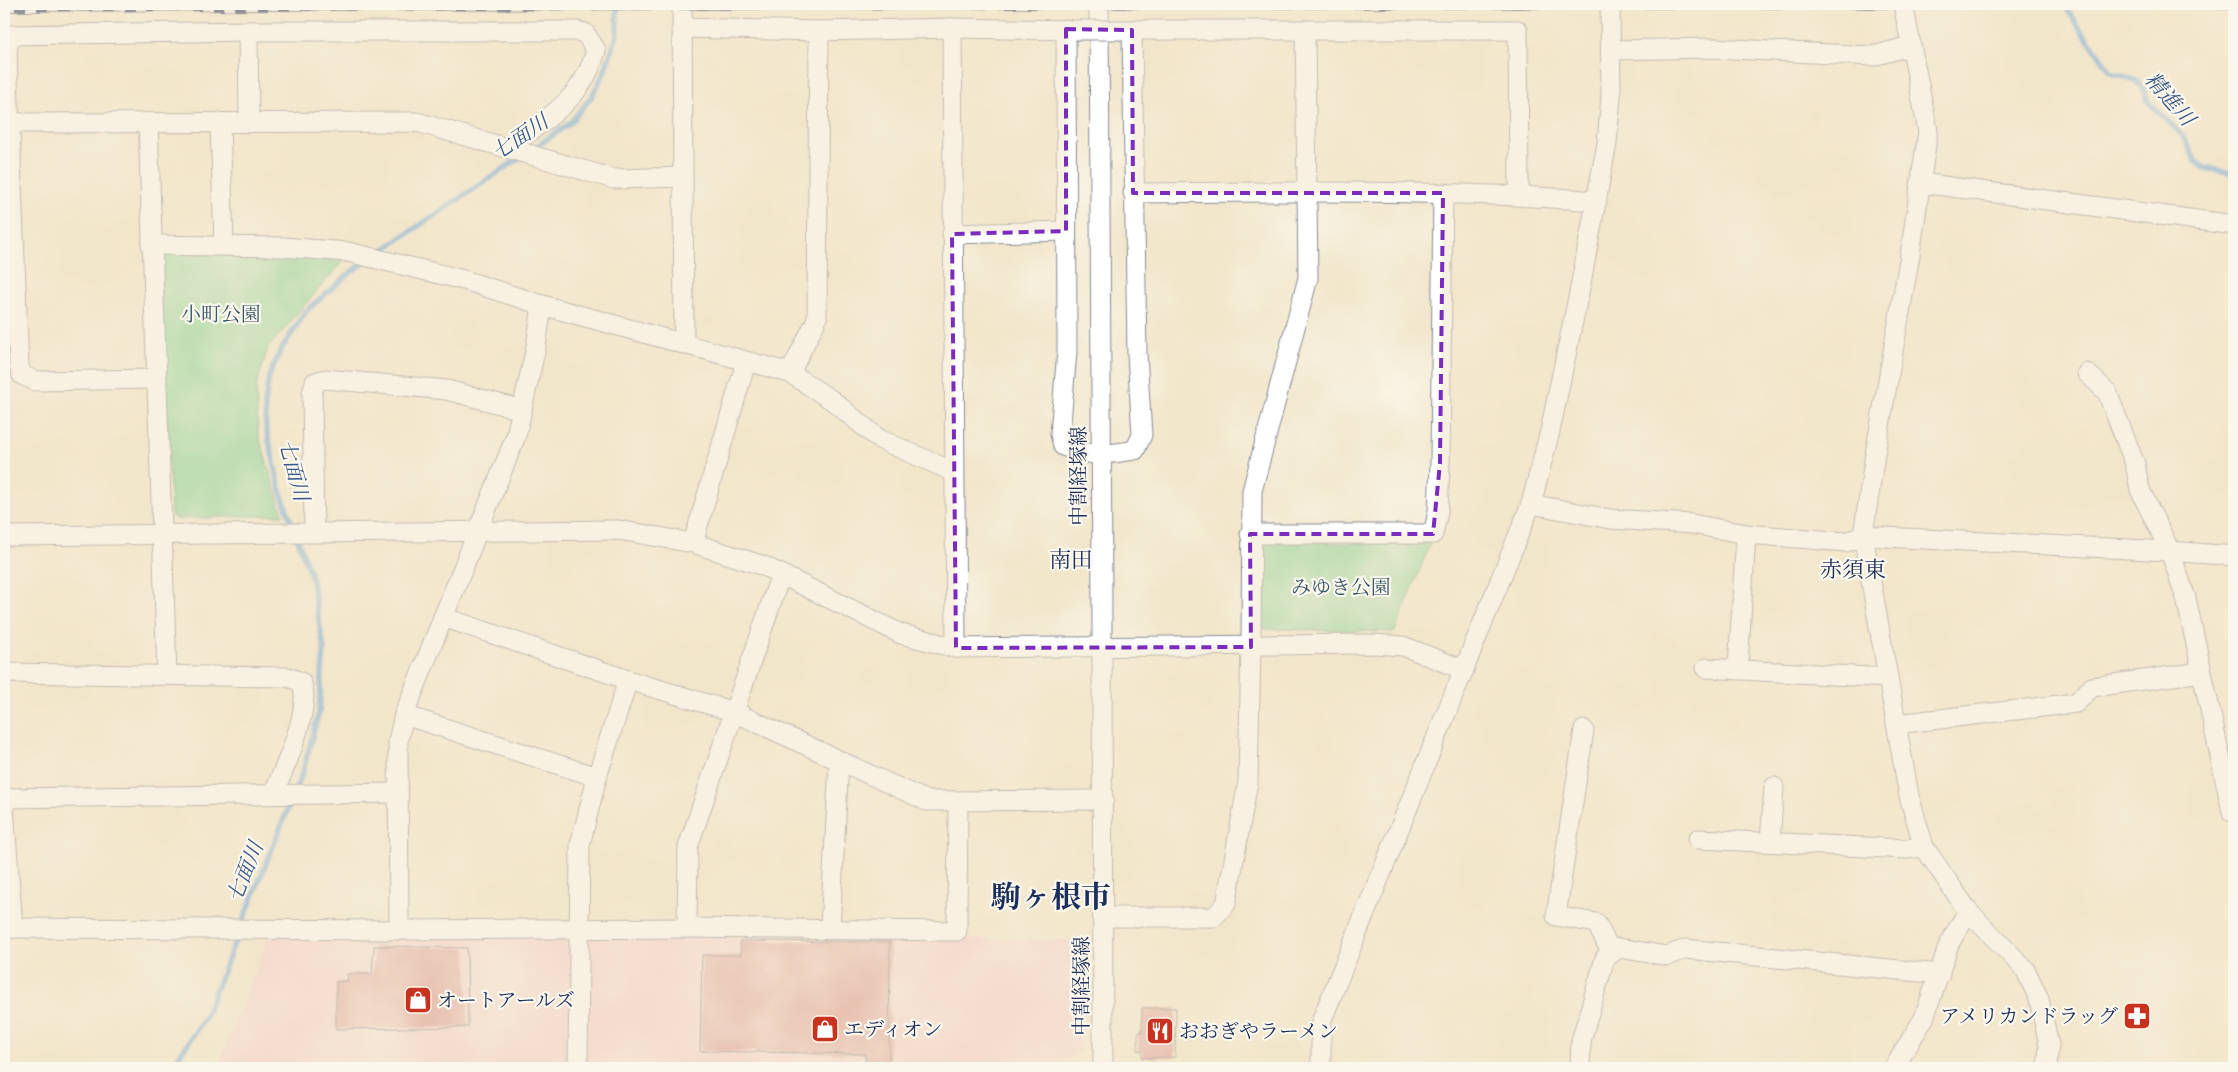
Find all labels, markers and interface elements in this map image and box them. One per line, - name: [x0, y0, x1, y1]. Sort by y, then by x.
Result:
- water label: 精進川: [2140, 67, 2202, 133]
- water label: 七面川: [487, 107, 555, 165]
- park label: 小町公園: [181, 302, 261, 326]
- street label: 中割経塚線: [1066, 426, 1090, 526]
- water label: 七面川: [273, 436, 315, 506]
- district label: 南田: [1049, 546, 1093, 573]
- district label: 赤須東: [1820, 556, 1886, 583]
- park label: みゆき公園: [1291, 575, 1391, 599]
- water label: 七面川: [221, 836, 270, 906]
- district label: 駒ヶ根市: [991, 879, 1111, 915]
- street label: 中割経塚線: [1069, 936, 1093, 1036]
- shop icon: オートアールズ: [403, 985, 433, 1015]
- place label: オートアールズ: [437, 988, 575, 1012]
- pharmacy icon: アメリカンドラッグ: [2122, 1001, 2152, 1031]
- place label: アメリカンドラッグ: [1940, 1004, 2118, 1028]
- shop icon: エディオン: [810, 1014, 840, 1044]
- restaurant icon: おおぎやラーメン: [1145, 1016, 1175, 1046]
- place label: エディオン: [844, 1017, 942, 1041]
- place label: おおぎやラーメン: [1179, 1019, 1338, 1043]

